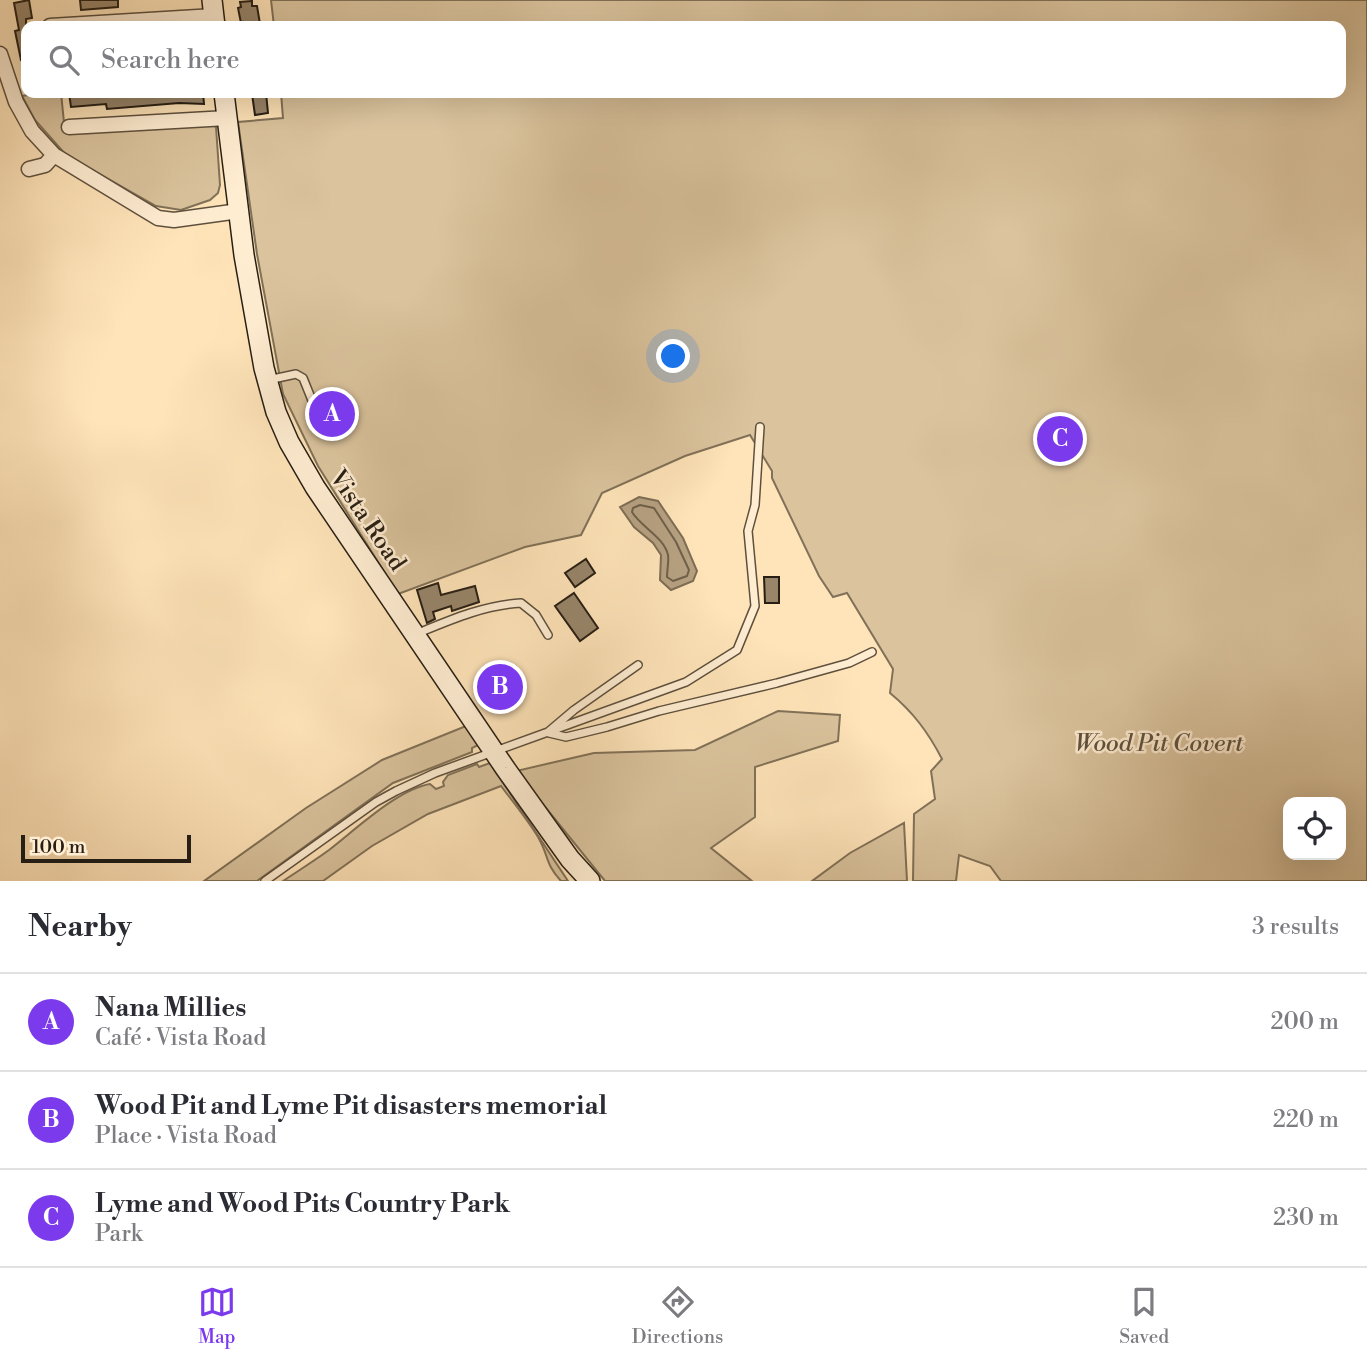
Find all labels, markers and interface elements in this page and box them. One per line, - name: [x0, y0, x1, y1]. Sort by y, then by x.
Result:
- search box: [21, 21, 1346, 98]
- icon: search: [45, 41, 83, 79]
- text: Search here: [101, 44, 240, 76]
- your location: [656, 339, 690, 373]
- pin: A: [309, 388, 355, 440]
- pin: C: [1037, 413, 1083, 465]
- street label: Vista Road: [322, 463, 412, 577]
- pin: B: [477, 661, 523, 713]
- park label: Wood Pit Covert: [1075, 729, 1244, 759]
- map controls: [1283, 797, 1346, 860]
- button: locate: [1283, 797, 1346, 860]
- scale bar: [21, 832, 191, 864]
- text: 100 m: [32, 835, 85, 859]
- text: Nearby: [28, 908, 132, 946]
- text: 3 results: [1252, 913, 1339, 941]
- text: Nana Millies: [95, 992, 246, 1024]
- text: A: [43, 1008, 59, 1036]
- text: 200 m: [1271, 1008, 1339, 1036]
- text: Café · Vista Road: [95, 1024, 266, 1052]
- text: Wood Pit and Lyme Pit disasters memorial: [95, 1090, 607, 1122]
- text: B: [42, 1106, 60, 1134]
- text: 220 m: [1273, 1106, 1339, 1134]
- text: Place · Vista Road: [95, 1122, 277, 1150]
- text: Lyme and Wood Pits Country Park: [95, 1188, 510, 1220]
- text: C: [43, 1204, 59, 1232]
- text: 230 m: [1273, 1204, 1339, 1232]
- text: Park: [95, 1220, 143, 1248]
- tab: Map: [198, 1283, 236, 1349]
- tab: Directions: [632, 1283, 723, 1349]
- tab: Saved: [1119, 1283, 1169, 1349]

